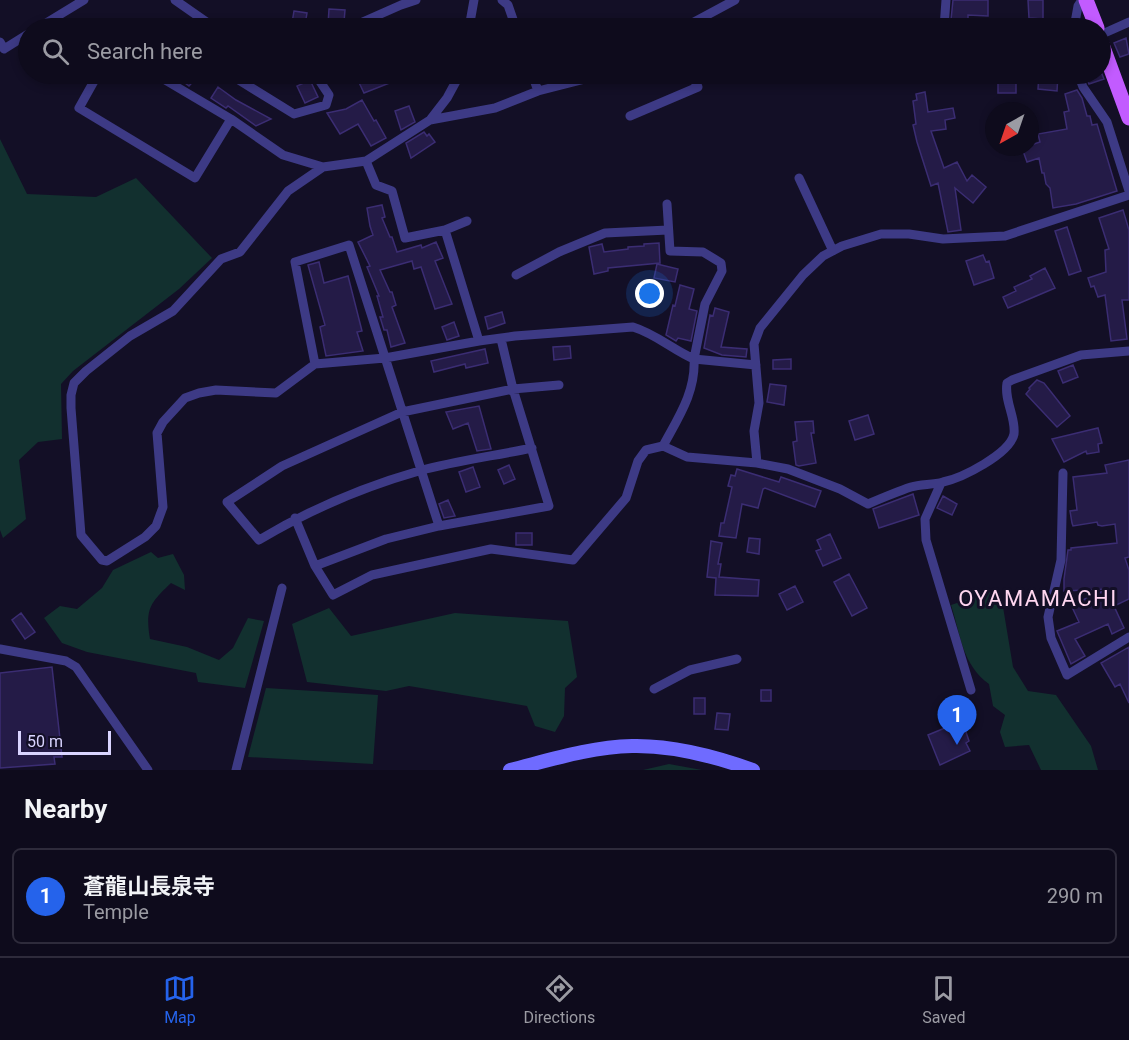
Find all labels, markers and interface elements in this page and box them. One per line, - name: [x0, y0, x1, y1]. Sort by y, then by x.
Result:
- search box: [18, 18, 1111, 84]
- icon: search: [39, 35, 72, 68]
- text: Search here: [87, 39, 203, 64]
- north arrow: [985, 102, 1039, 156]
- your location: [635, 279, 664, 308]
- district label: OYAMAMACHI: [958, 586, 1118, 611]
- pin: 1: [938, 696, 976, 745]
- scale bar: [18, 728, 111, 756]
- text: 50 m: [27, 732, 63, 751]
- text: Nearby: [24, 794, 107, 824]
- text: 蒼龍山長泉寺: [83, 874, 215, 899]
- text: 1: [40, 884, 51, 908]
- text: 290 m: [1047, 884, 1103, 908]
- text: Temple: [83, 900, 149, 924]
- tab: Map: [163, 972, 196, 1027]
- tab: Directions: [523, 972, 595, 1027]
- tab: Saved: [922, 972, 966, 1027]

